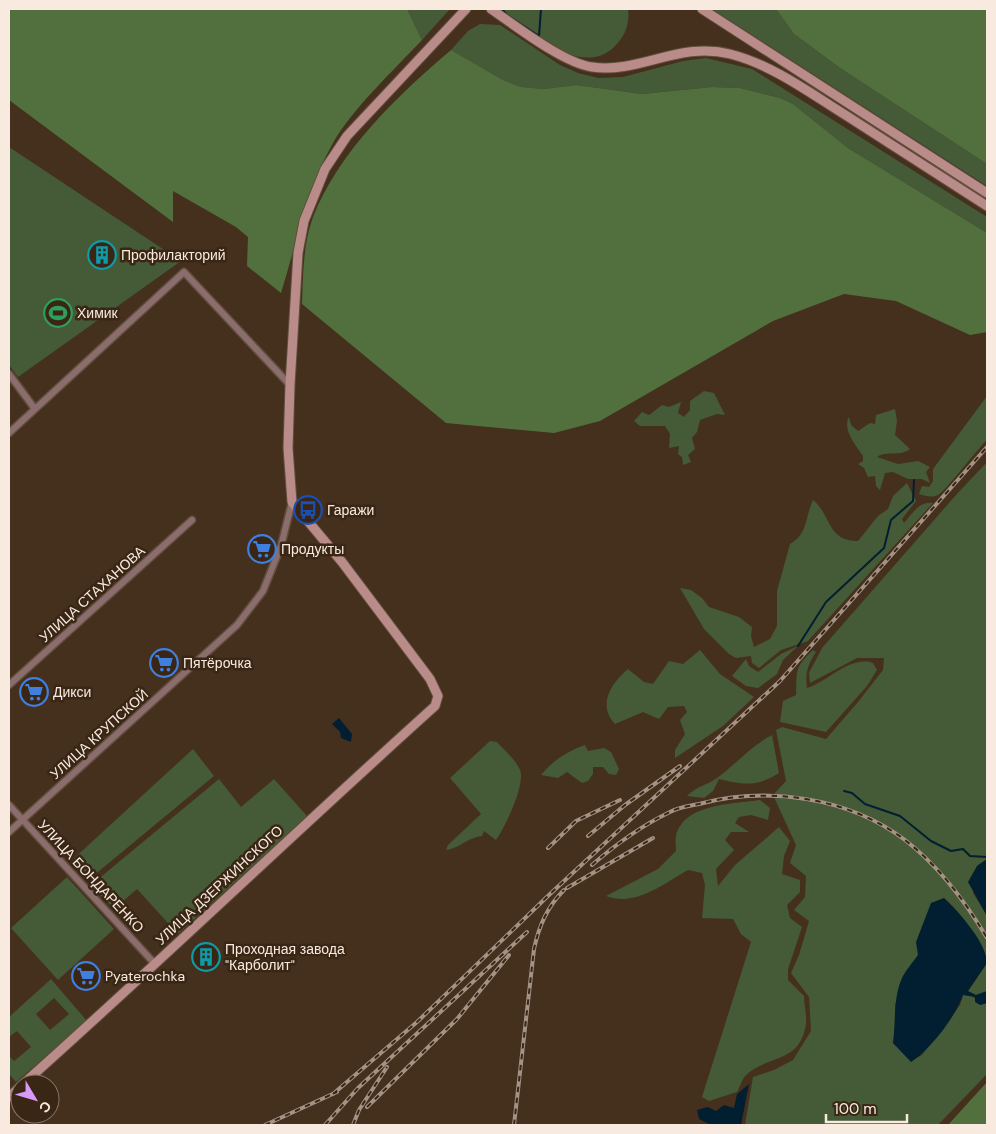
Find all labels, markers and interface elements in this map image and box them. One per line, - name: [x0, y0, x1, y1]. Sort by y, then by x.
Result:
- building icon: Профилакторий: [87, 240, 117, 270]
- place label: Профилакторий: [121, 246, 226, 264]
- sports icon: Химик: [43, 298, 73, 328]
- place label: Химик: [77, 304, 119, 322]
- bus stop icon: Гаражи: [293, 495, 323, 525]
- place label: Гаражи: [327, 501, 374, 519]
- supermarket icon: Продукты: [247, 534, 277, 564]
- place label: Продукты: [281, 540, 344, 558]
- street label: УЛИЦА СТАХАНОВА: [35, 541, 149, 646]
- supermarket icon: Пятёрочка: [149, 648, 179, 678]
- place label: Пятёрочка: [183, 654, 252, 672]
- supermarket icon: Дикси: [19, 677, 49, 707]
- place label: Дикси: [53, 683, 91, 701]
- street label: УЛИЦА КРУПСКОЙ: [46, 685, 152, 783]
- street label: УЛИЦА БОНДАРЕНКО: [34, 816, 148, 936]
- street label: УЛИЦА ДЗЕРЖИНСКОГО: [152, 821, 286, 949]
- place label: Проходная завода "Карболит": [225, 940, 345, 974]
- building icon: Проходная завода "Карболит": [191, 942, 221, 972]
- supermarket icon: Pyaterochka: [71, 961, 101, 991]
- place label: Pyaterochka: [105, 967, 185, 985]
- north arrow: [10, 1074, 60, 1124]
- scale bar: [826, 1092, 907, 1124]
- text: С: [35, 1097, 55, 1117]
- text: 100 m: [834, 1099, 877, 1119]

